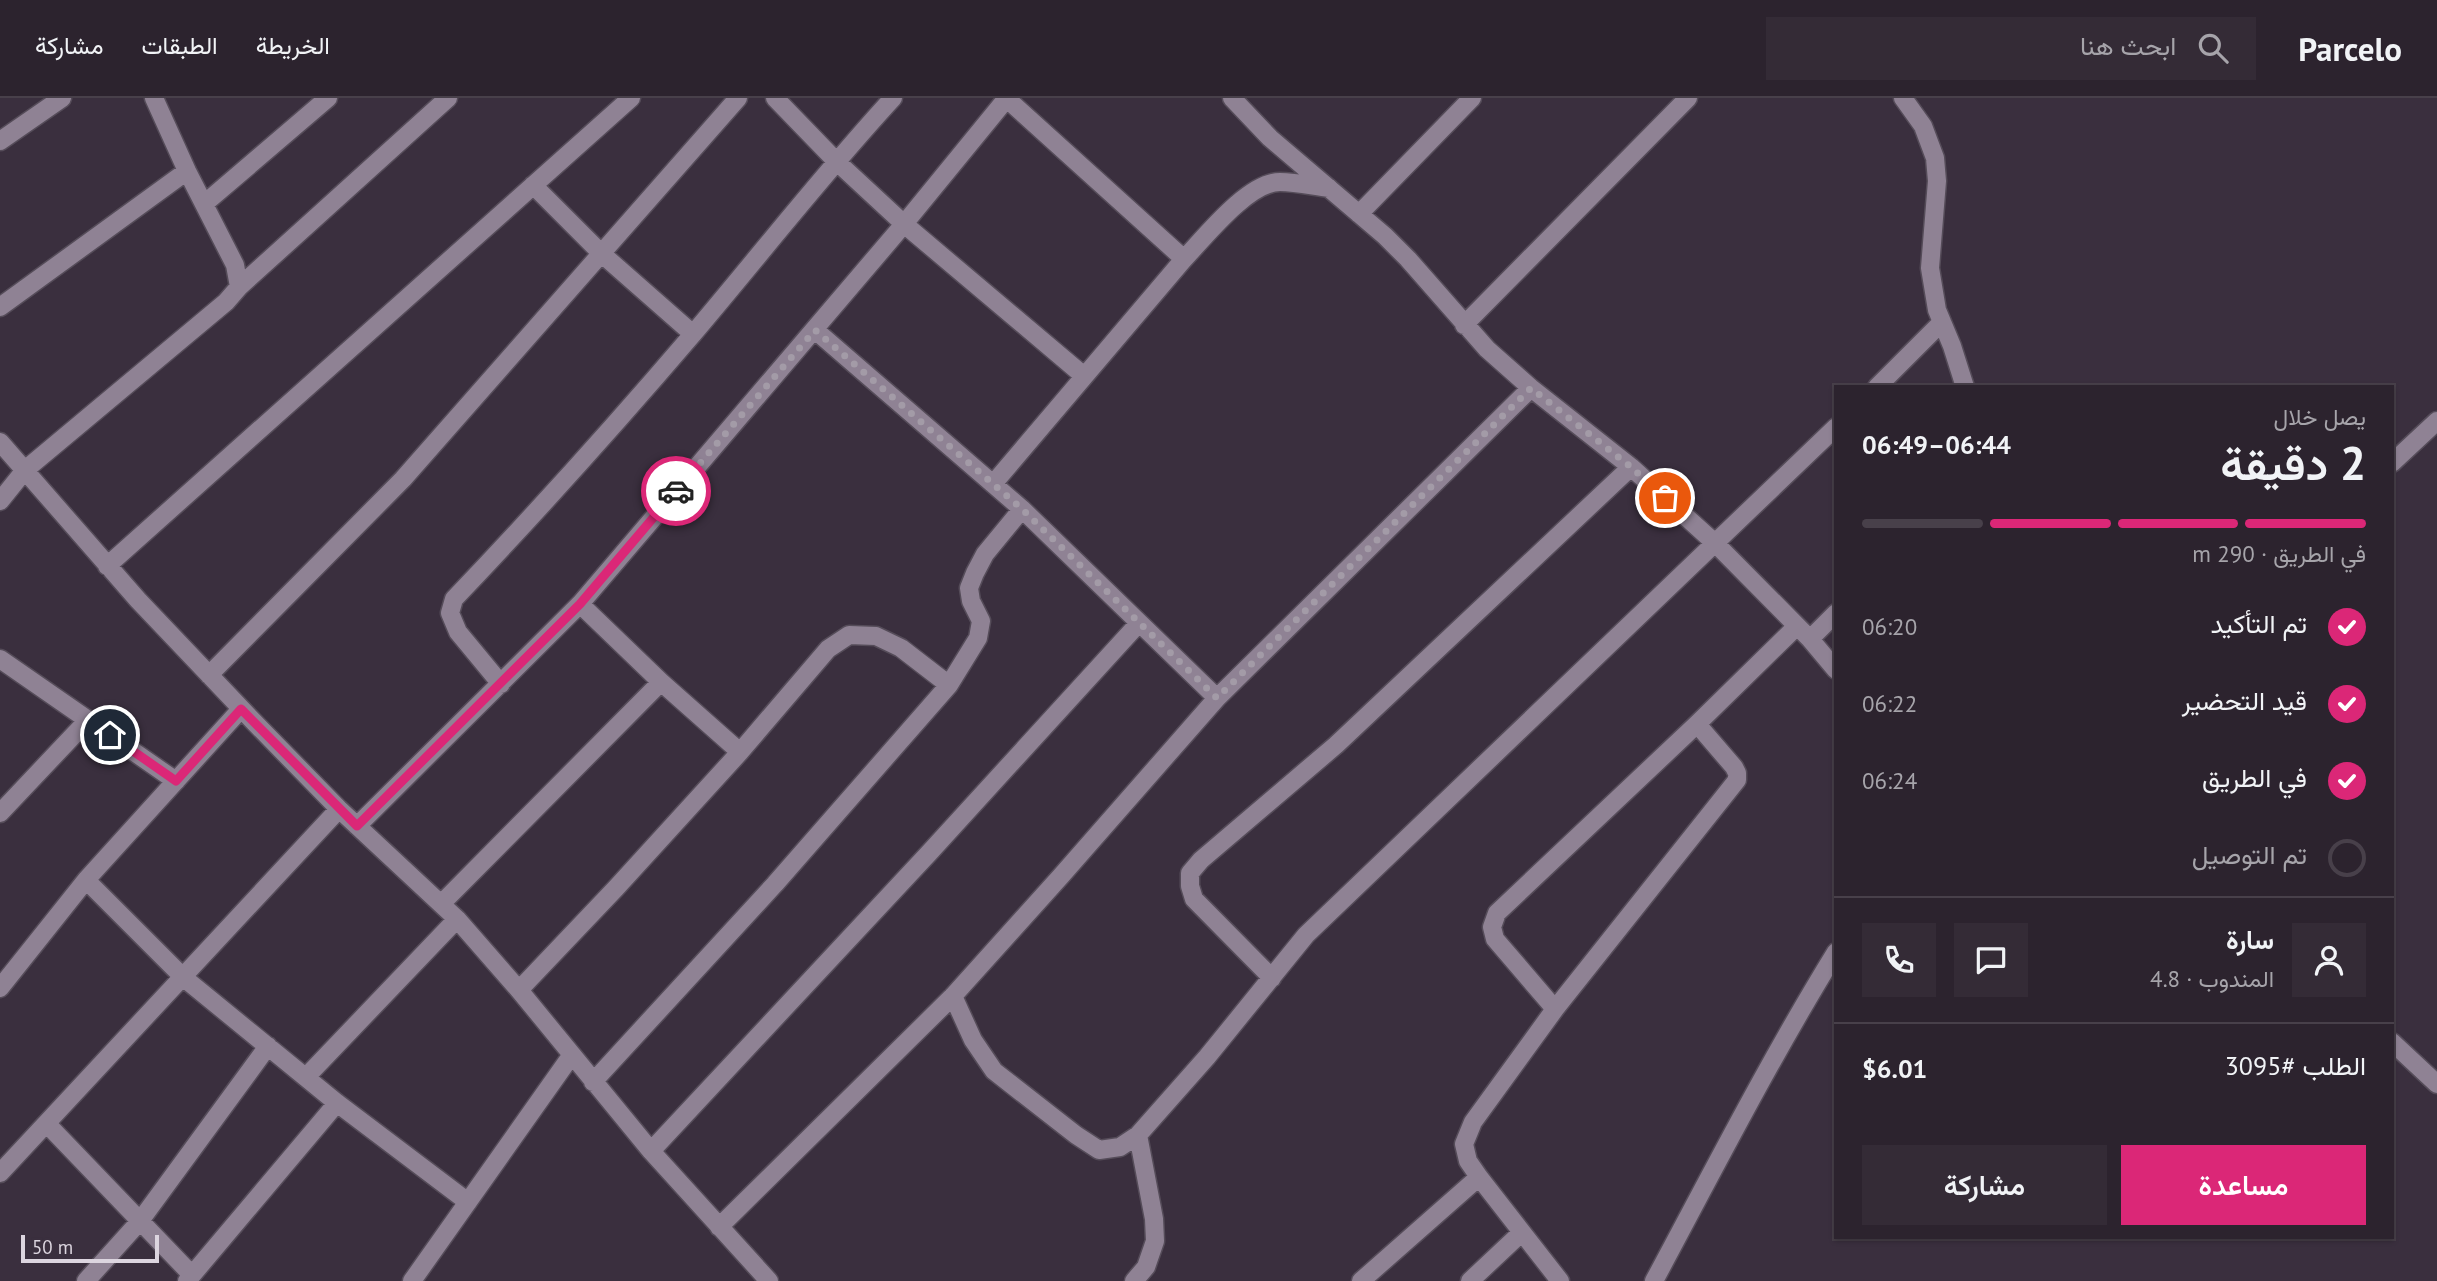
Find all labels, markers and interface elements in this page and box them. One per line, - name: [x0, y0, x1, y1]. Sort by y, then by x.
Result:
- search box: [1766, 17, 2256, 80]
- text: Parcelo: [2298, 27, 2402, 70]
- text: ابحث هنا: [2080, 29, 2176, 62]
- icon: search: [2194, 29, 2232, 67]
- text: مشاركة: [35, 30, 103, 61]
- text: الطبقات: [141, 30, 218, 61]
- text: الخريطة: [256, 30, 330, 61]
- text: يصل خلال: [2274, 402, 2366, 431]
- text: 06:44–06:49: [1862, 428, 2011, 461]
- text: 2 دقيقة: [2220, 433, 2366, 493]
- courier: [641, 456, 711, 526]
- pin: [1635, 468, 1695, 528]
- icon: car: [657, 472, 695, 510]
- icon: bag: [1646, 479, 1684, 517]
- text: في الطريق · 290 m: [2192, 539, 2366, 568]
- text: تم التأكيد: [2211, 607, 2307, 640]
- icon: check: [2328, 608, 2366, 646]
- text: 06:20: [1862, 612, 1917, 641]
- text: قيد التحضير: [2182, 684, 2307, 717]
- icon: check: [2328, 685, 2366, 723]
- text: 06:22: [1862, 689, 1917, 718]
- pin: [80, 705, 140, 765]
- icon: home: [91, 716, 129, 754]
- text: في الطريق: [2202, 761, 2307, 794]
- icon: check: [2328, 762, 2366, 800]
- text: 06:24: [1862, 766, 1917, 795]
- text: تم التوصيل: [2192, 838, 2307, 871]
- button: phone: [1862, 923, 1936, 997]
- button: chat: [1954, 923, 2028, 997]
- text: سارة: [2226, 923, 2274, 956]
- button: person: [2292, 923, 2366, 997]
- text: المندوب · 4.8: [2150, 964, 2274, 993]
- text: الطلب #3095: [2225, 1049, 2366, 1082]
- text: $6.01: [1862, 1052, 1927, 1085]
- button: مشاركة: [1862, 1145, 2107, 1225]
- button: مساعدة: [2121, 1145, 2366, 1225]
- scale bar: [21, 1232, 159, 1264]
- text: 50 m: [32, 1235, 73, 1259]

